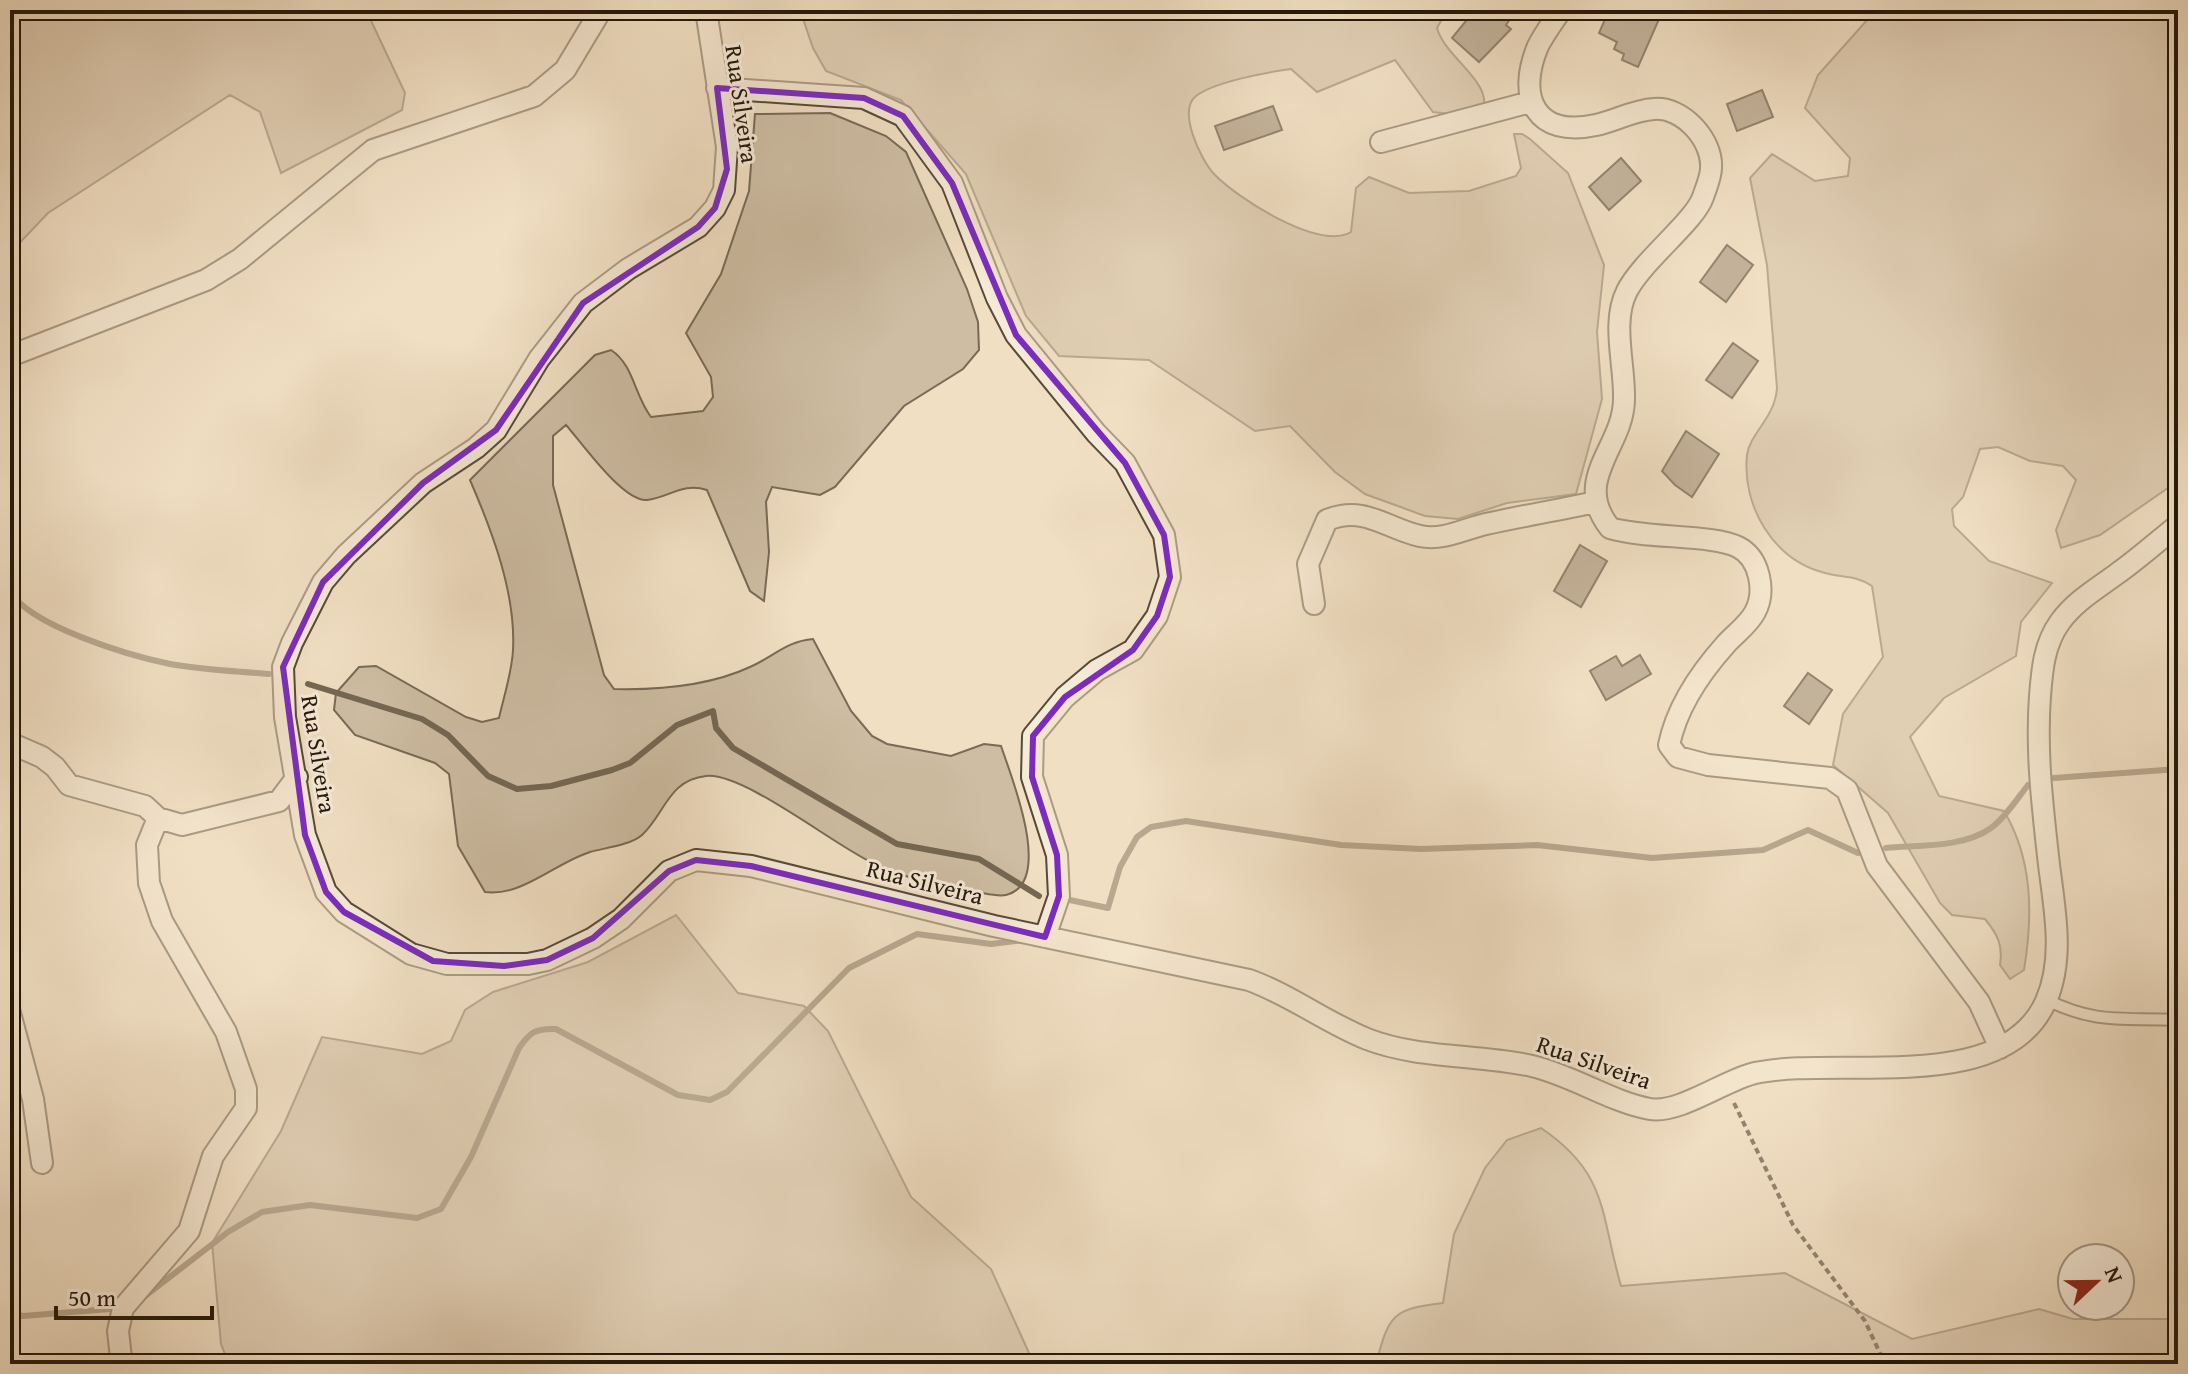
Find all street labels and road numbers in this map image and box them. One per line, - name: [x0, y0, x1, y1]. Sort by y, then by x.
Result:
- street label: Rua Silveira: [716, 43, 768, 166]
- street label: Rua Silveira: [292, 692, 346, 816]
- street label: Rua Silveira: [863, 851, 988, 914]
- street label: Rua Silveira: [1532, 1026, 1657, 1098]

